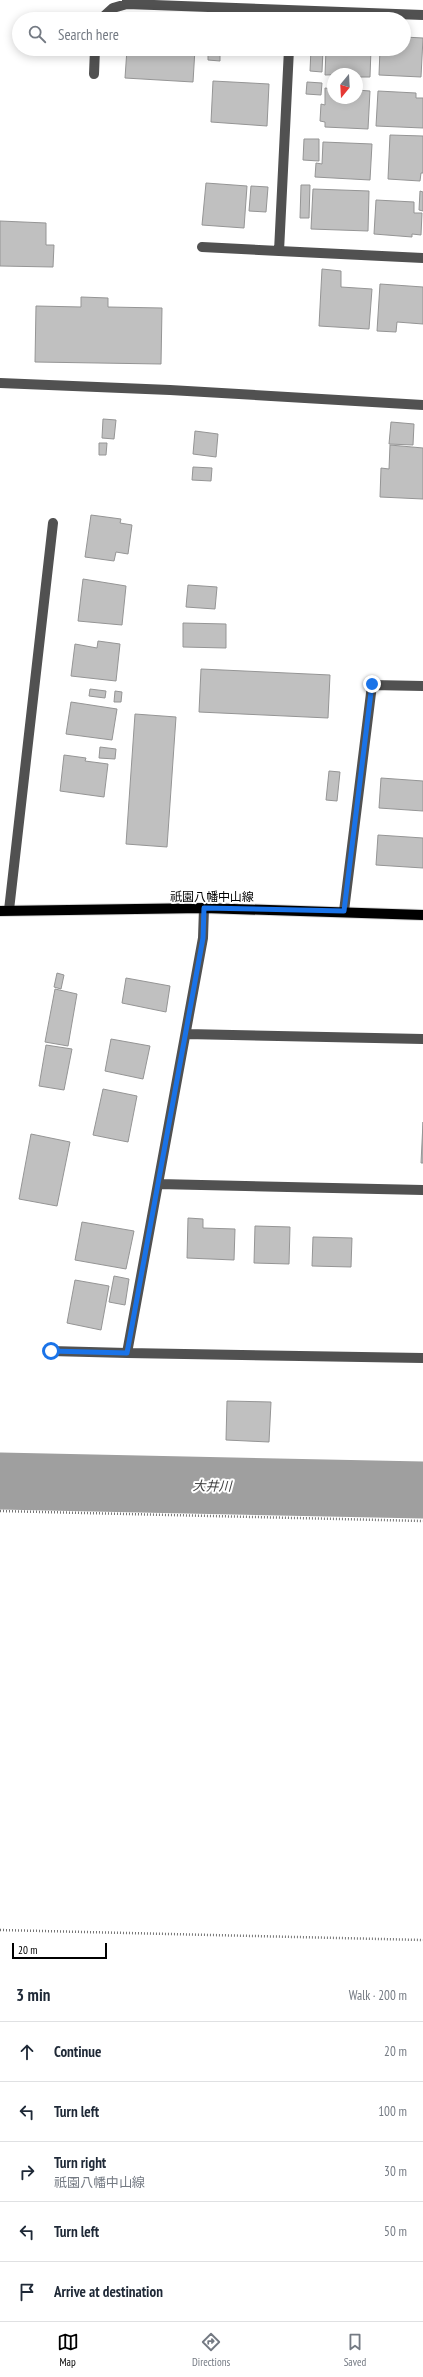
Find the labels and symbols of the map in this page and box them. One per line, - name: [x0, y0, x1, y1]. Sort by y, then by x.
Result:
- north arrow: [327, 68, 363, 104]
- route end: [363, 675, 381, 693]
- street label: 祇園八幡中山線: [170, 889, 254, 904]
- route start: [42, 1342, 60, 1360]
- water label: 大井川: [192, 1477, 234, 1495]
- scale bar: [12, 1941, 107, 1960]

